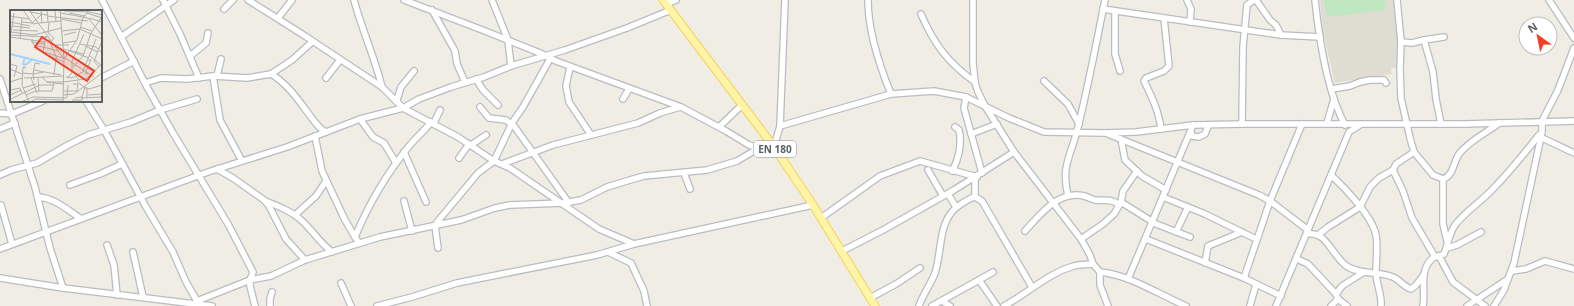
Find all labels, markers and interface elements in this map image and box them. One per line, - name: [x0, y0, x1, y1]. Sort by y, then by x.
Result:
- inset map: [10, 10, 102, 102]
- north arrow: [1518, 16, 1558, 56]
- text: N: [1524, 18, 1540, 36]
- road number: EN 180: [754, 141, 796, 157]

